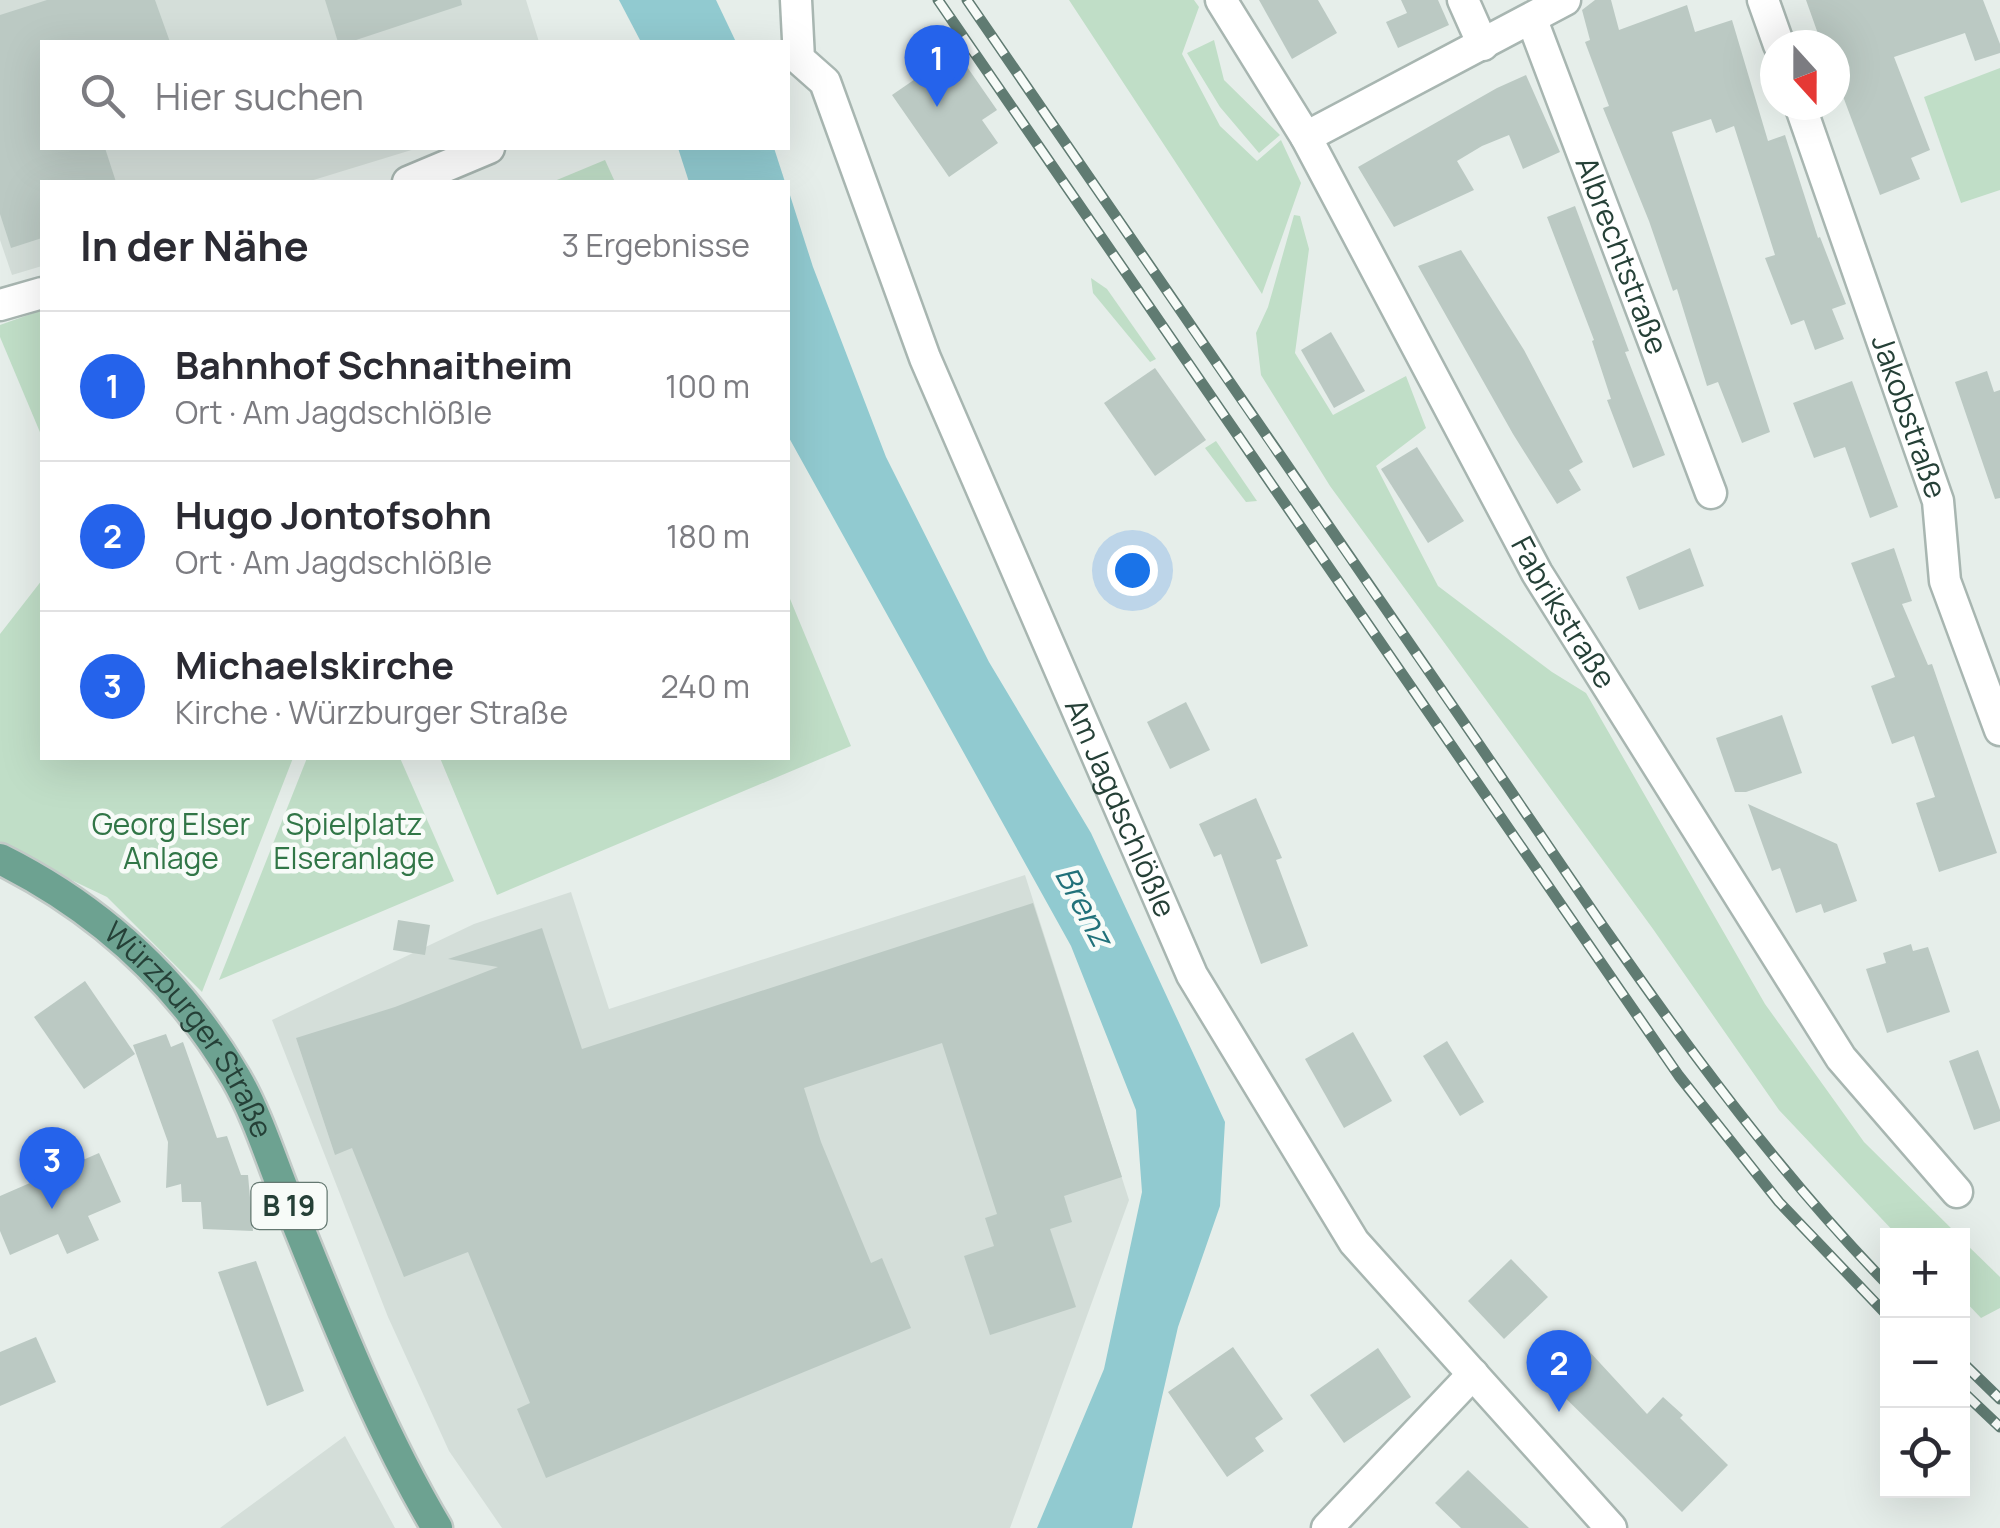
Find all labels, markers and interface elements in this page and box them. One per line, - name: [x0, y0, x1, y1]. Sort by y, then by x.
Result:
- pin: 1: [904, 24, 970, 107]
- north arrow: [1760, 30, 1850, 120]
- search box: [40, 40, 790, 150]
- icon: search: [75, 68, 130, 123]
- text: Hier suchen: [155, 69, 364, 121]
- street label: Albrechtstraße: [1567, 150, 1679, 360]
- text: In der Nähe: [80, 216, 309, 274]
- text: 3 Ergebnisse: [561, 223, 750, 267]
- street label: Jakobstraße: [1863, 329, 1957, 503]
- text: Bahnhof Schnaitheim: [175, 338, 572, 390]
- text: 1: [105, 364, 120, 408]
- text: 100 m: [665, 364, 750, 408]
- text: Ort · Am Jagdschlößle: [175, 390, 492, 434]
- text: Hugo Jontofsohn: [175, 488, 492, 540]
- text: 2: [103, 514, 122, 558]
- text: 180 m: [666, 514, 750, 558]
- street label: Fabrikstraße: [1502, 529, 1626, 696]
- text: Ort · Am Jagdschlößle: [175, 540, 492, 584]
- your location: [1107, 545, 1158, 596]
- text: Michaelskirche: [175, 638, 454, 690]
- text: 3: [103, 664, 122, 708]
- text: 240 m: [660, 664, 750, 708]
- text: Kirche · Würzburger Straße: [175, 690, 568, 734]
- street label: Am Jagdschlößle: [1056, 692, 1187, 923]
- park label: Georg Elser Anlage: [92, 803, 250, 878]
- park label: Spielplatz Elseranlage: [273, 803, 435, 878]
- water label: Brenz: [1046, 858, 1126, 956]
- street label: Würzburger Straße: [96, 912, 284, 1144]
- pin: 3: [20, 1126, 84, 1209]
- road number: B 19: [252, 1183, 326, 1229]
- map controls: [1880, 1228, 1970, 1498]
- button: +: [1880, 1228, 1970, 1318]
- button: −: [1880, 1318, 1970, 1408]
- pin: 2: [1526, 1330, 1592, 1412]
- button: locate: [1880, 1408, 1970, 1498]

